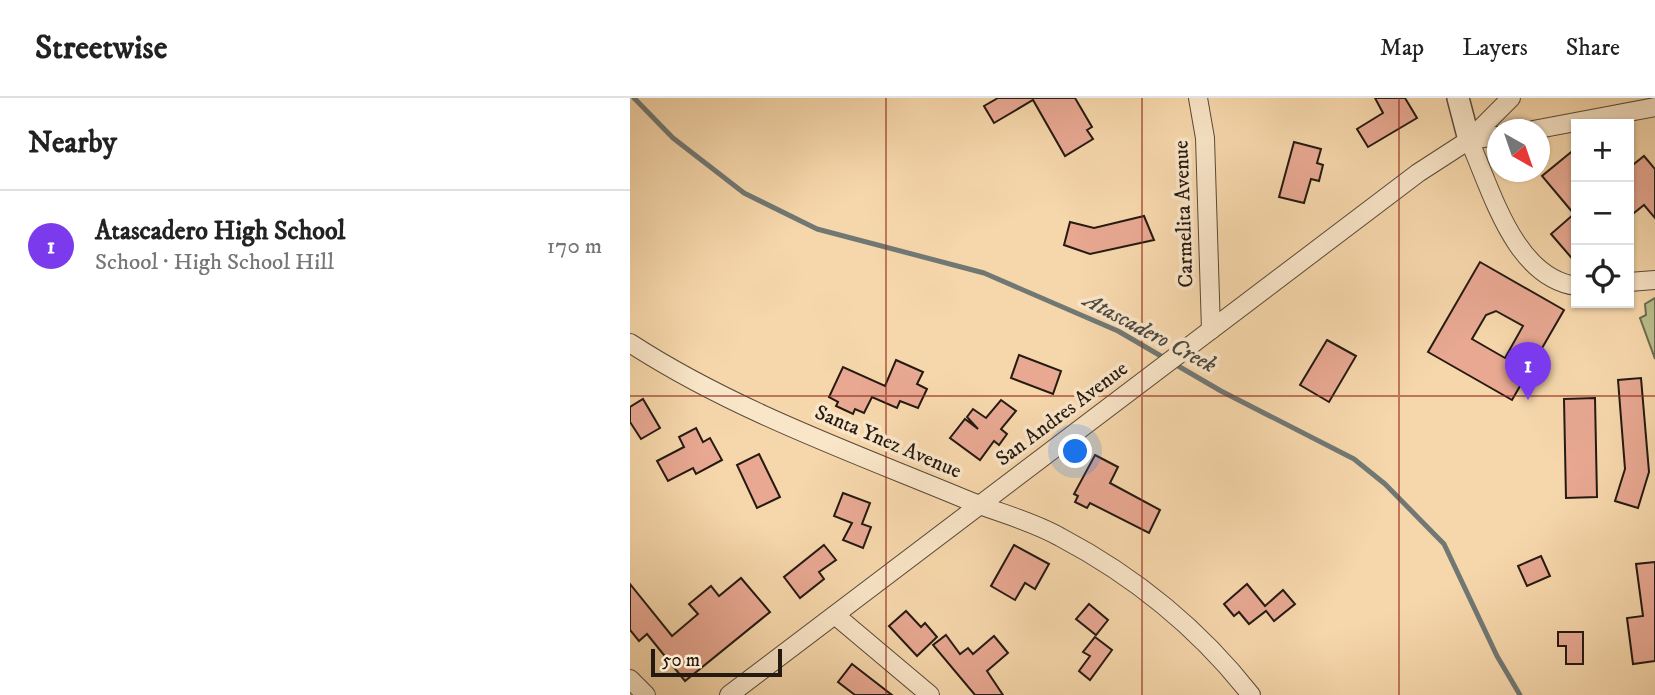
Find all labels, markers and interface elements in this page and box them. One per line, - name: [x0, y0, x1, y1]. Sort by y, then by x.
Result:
- text: Streetwise: [35, 28, 167, 69]
- text: Map: [1380, 33, 1424, 63]
- text: Layers: [1462, 33, 1528, 63]
- text: Share: [1566, 33, 1620, 63]
- north arrow: [1487, 119, 1550, 182]
- map controls: [1571, 119, 1634, 308]
- button: +: [1571, 119, 1634, 182]
- text: Nearby: [28, 125, 117, 162]
- street label: Carmelita Avenue: [1168, 140, 1200, 288]
- button: −: [1571, 182, 1634, 245]
- text: Atascadero High School: [95, 215, 345, 248]
- text: 1: [47, 232, 55, 261]
- text: 170 m: [547, 232, 602, 261]
- button: locate: [1571, 245, 1634, 308]
- text: School · High School Hill: [95, 248, 334, 277]
- water label: Atascadero Creek: [1076, 285, 1222, 380]
- pin: 1: [1505, 342, 1551, 400]
- street label: San Andres Avenue: [991, 356, 1133, 472]
- street label: Santa Ynez Avenue: [811, 399, 965, 485]
- your location: [1058, 434, 1092, 468]
- scale bar: [651, 646, 782, 678]
- text: 50 m: [662, 649, 700, 672]

